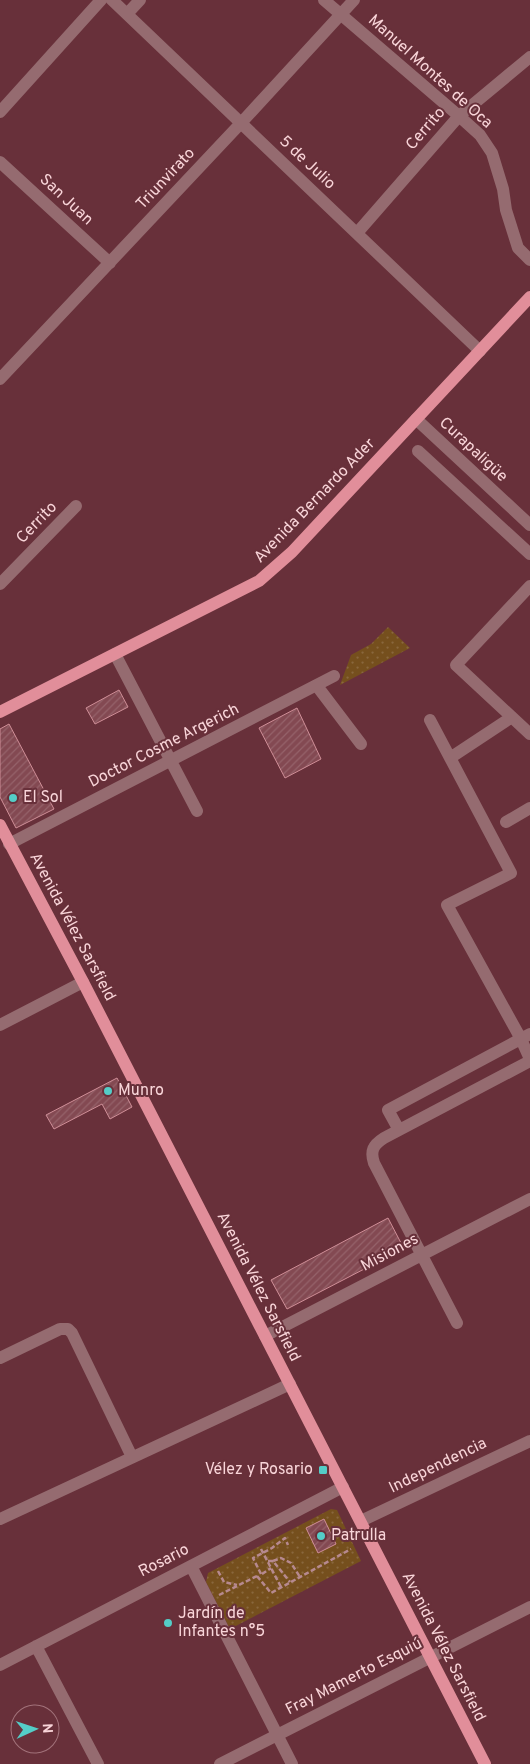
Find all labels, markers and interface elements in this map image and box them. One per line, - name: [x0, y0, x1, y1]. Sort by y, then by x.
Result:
- street label: Manuel Montes de Oca: [364, 11, 496, 133]
- street label: Cerrito: [402, 103, 450, 155]
- street label: 5 de Julio: [275, 132, 339, 194]
- street label: Triunvirato: [132, 144, 200, 214]
- street label: San Juan: [35, 170, 97, 230]
- street label: Curapaligüe: [435, 413, 511, 487]
- street label: Avenida Bernardo Ader: [250, 434, 380, 568]
- street label: Cerrito: [12, 498, 62, 548]
- street label: Doctor Cosme Argerich: [85, 699, 243, 793]
- place label: El Sol: [23, 788, 63, 808]
- marker: El Sol: [7, 792, 19, 804]
- street label: Avenida Vélez Sarsfield: [24, 849, 120, 1005]
- place label: Munro: [118, 1081, 164, 1101]
- marker: Munro: [102, 1085, 114, 1097]
- street label: Avenida Vélez Sarsfield: [212, 1209, 304, 1365]
- street label: Misiones: [358, 1229, 422, 1277]
- street label: Independencia: [386, 1434, 490, 1498]
- place label: Vélez y Rosario: [205, 1460, 313, 1480]
- marker: Vélez y Rosario: [317, 1464, 329, 1476]
- place label: Patrulla: [331, 1526, 386, 1546]
- marker: Patrulla: [315, 1530, 327, 1542]
- street label: Rosario: [135, 1540, 193, 1582]
- street label: Avenida Vélez Sarsfield: [397, 1569, 489, 1725]
- place label: Jardín de Infantes n°5: [178, 1604, 265, 1642]
- marker: Jardín de Infantes n°5: [162, 1617, 174, 1629]
- street label: Fray Mamerto Esquiú: [282, 1634, 426, 1720]
- north arrow: [10, 1704, 60, 1754]
- text: N: [38, 1723, 55, 1734]

